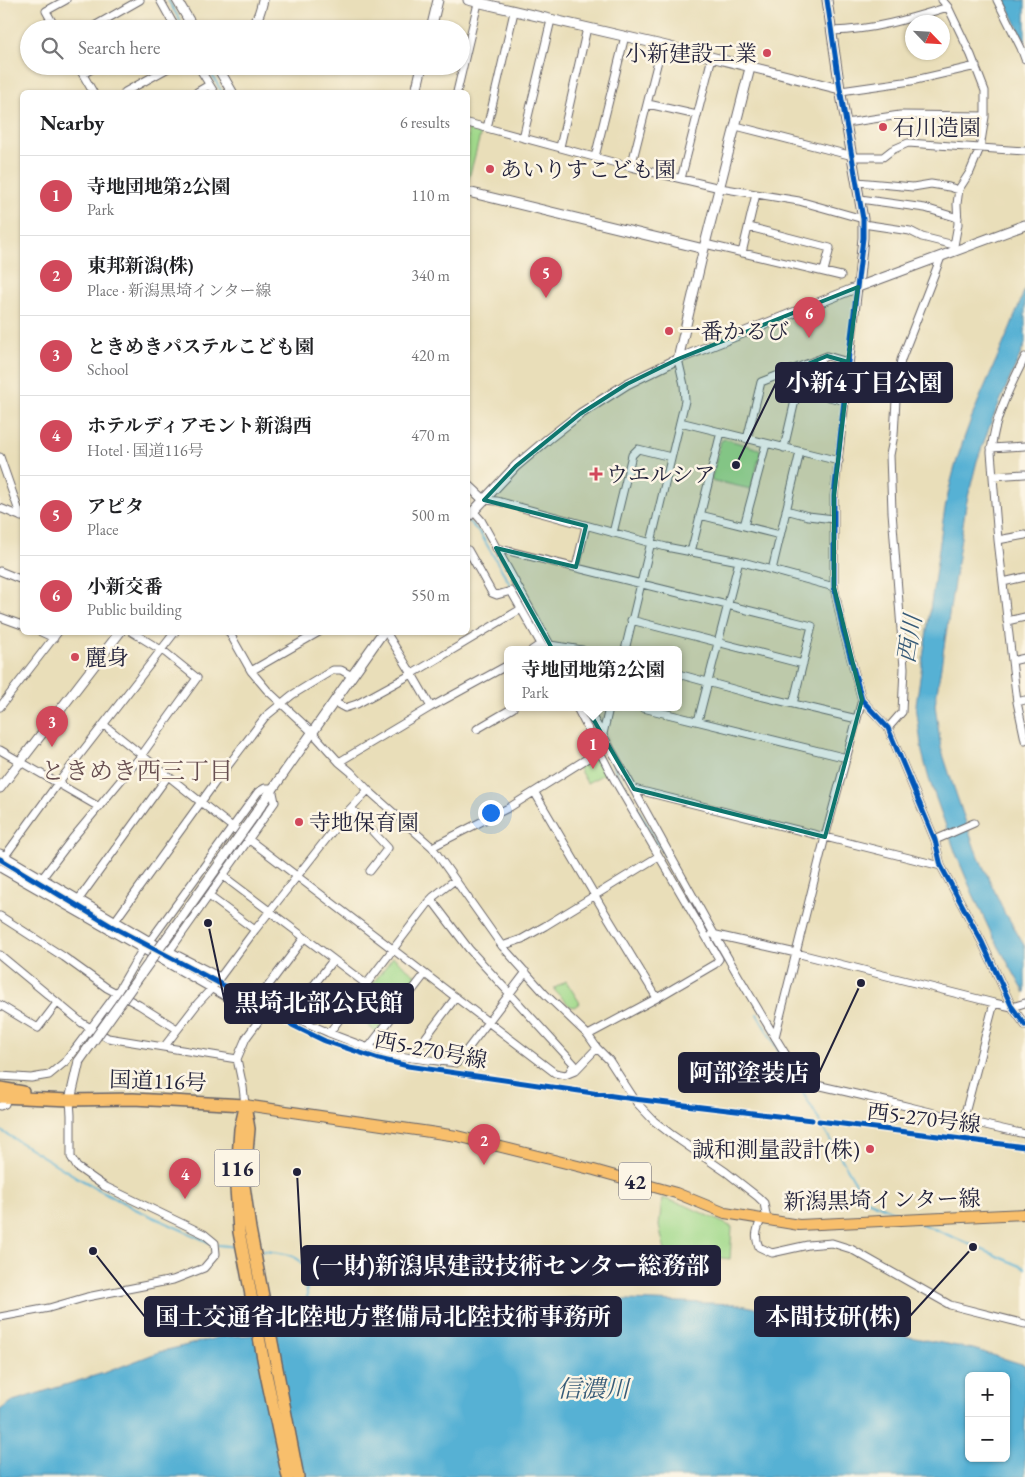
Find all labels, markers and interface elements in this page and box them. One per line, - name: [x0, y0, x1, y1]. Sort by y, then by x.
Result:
- north arrow: [905, 15, 950, 60]
- search box: [20, 20, 470, 75]
- icon: search: [38, 34, 66, 62]
- text: Search here: [78, 35, 160, 60]
- place label: 小新建設工業: [625, 39, 757, 68]
- marker: 小新建設工業: [761, 47, 773, 59]
- text: Nearby: [40, 109, 104, 136]
- text: 6 results: [400, 112, 450, 133]
- place label: 石川造園: [893, 113, 981, 142]
- marker: 石川造園: [877, 121, 889, 133]
- place label: あいりすこども園: [500, 155, 676, 184]
- marker: あいりすこども園: [484, 163, 496, 175]
- text: 寺地団地第2公園: [87, 174, 230, 199]
- text: 1: [52, 185, 60, 206]
- text: 110 m: [411, 185, 450, 206]
- text: Park: [87, 199, 114, 220]
- text: 東邦新潟(株): [87, 253, 194, 278]
- pin: 5: [530, 257, 562, 298]
- text: 2: [52, 265, 60, 286]
- text: 340 m: [411, 265, 450, 286]
- text: Place · 新潟黒埼インター線: [87, 280, 271, 301]
- pin: 6: [793, 297, 825, 338]
- place label: 一番かるび: [679, 317, 789, 346]
- marker: 一番かるび: [663, 325, 675, 337]
- text: ときめきパステルこども園: [87, 334, 314, 359]
- text: 3: [52, 345, 60, 366]
- text: 420 m: [411, 345, 450, 366]
- text: School: [87, 359, 129, 380]
- callout: 小新4丁目公園: [776, 363, 952, 402]
- text: 小新4丁目公園: [786, 367, 942, 398]
- text: ホテルディアモント新潟西: [87, 413, 312, 438]
- text: 4: [52, 425, 60, 446]
- text: 470 m: [411, 425, 450, 446]
- text: Hotel · 国道116号: [87, 440, 204, 461]
- place label: ウエルシア: [606, 460, 715, 489]
- marker: ウエルシア: [590, 468, 602, 480]
- text: アピタ: [87, 494, 144, 519]
- text: 5: [52, 505, 60, 526]
- text: 500 m: [411, 505, 450, 526]
- text: Place: [87, 519, 119, 540]
- text: 小新交番: [87, 574, 163, 599]
- text: 6: [52, 585, 60, 606]
- text: 550 m: [411, 585, 450, 606]
- text: Public building: [87, 599, 182, 620]
- water label: 西川: [890, 610, 929, 665]
- place label: 麗身: [85, 643, 129, 672]
- popup: [504, 646, 682, 711]
- marker: 麗身: [69, 651, 81, 663]
- text: 寺地団地第2公園: [521, 657, 665, 682]
- text: Park: [521, 682, 549, 703]
- pin: 3: [36, 706, 68, 747]
- pin: 1: [577, 728, 609, 769]
- district label: ときめき西三丁目: [41, 755, 233, 786]
- your location: [478, 800, 504, 826]
- place label: 寺地保育園: [309, 808, 419, 837]
- marker: 寺地保育園: [293, 816, 305, 828]
- callout: 黒埼北部公民館: [225, 984, 413, 1023]
- text: 黒埼北部公民館: [235, 987, 403, 1018]
- street label: 西5-270号線: [372, 1025, 490, 1075]
- callout: 阿部塗装店: [679, 1053, 819, 1092]
- text: 阿部塗装店: [689, 1057, 809, 1088]
- street label: 国道116号: [109, 1065, 207, 1097]
- street label: 西5-270号線: [866, 1097, 982, 1139]
- pin: 2: [468, 1124, 500, 1165]
- place label: 誠和測量設計(株): [692, 1135, 860, 1164]
- marker: 誠和測量設計(株): [864, 1143, 876, 1155]
- road number: 116: [214, 1150, 260, 1186]
- pin: 4: [169, 1158, 201, 1199]
- road number: 42: [619, 1162, 651, 1200]
- street label: 新潟黒埼インター線: [783, 1184, 981, 1216]
- callout: (一財)新潟県建設技術センター総務部: [302, 1246, 720, 1285]
- text: (一財)新潟県建設技術センター総務部: [312, 1250, 710, 1281]
- callout: 国土交通省北陸地方整備局北陸技術事務所: [145, 1297, 621, 1336]
- callout: 本間技研(株): [755, 1297, 910, 1336]
- text: 国土交通省北陸地方整備局北陸技術事務所: [155, 1301, 611, 1332]
- text: 本間技研(株): [766, 1301, 900, 1332]
- map controls: [965, 1372, 1010, 1462]
- button: +: [965, 1372, 1010, 1417]
- water label: 信濃川: [557, 1373, 632, 1404]
- button: −: [965, 1417, 1010, 1462]

